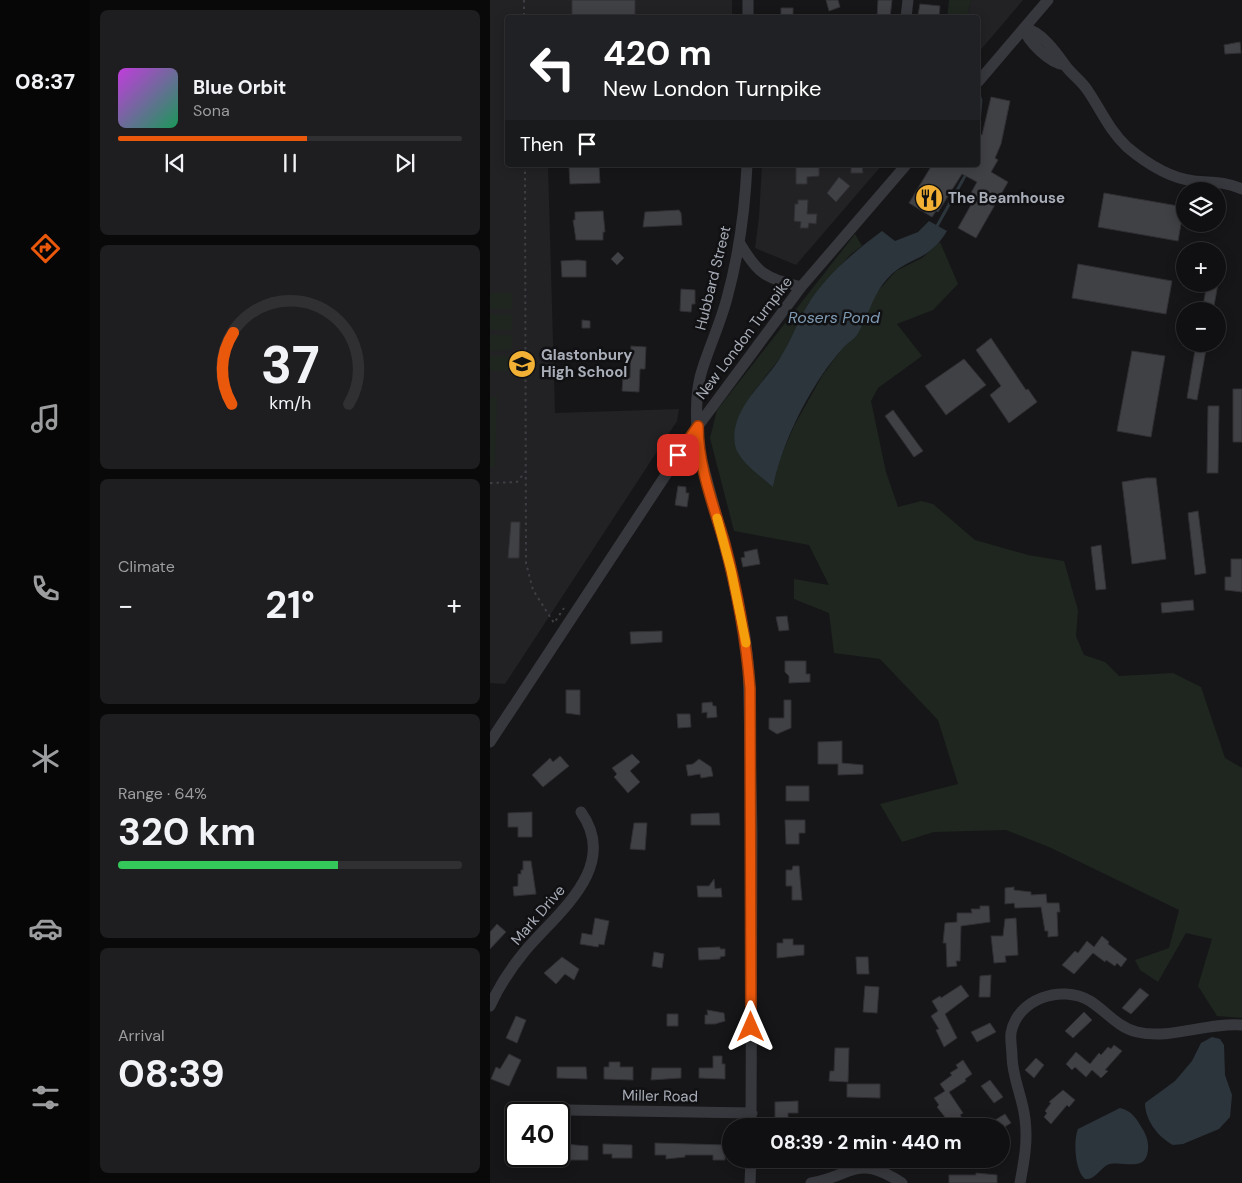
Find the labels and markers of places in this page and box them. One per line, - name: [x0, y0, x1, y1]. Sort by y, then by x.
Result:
- restaurant icon: The Beamhouse: [914, 183, 944, 213]
- place label: The Beamhouse: [948, 188, 1065, 208]
- place label: Glastonbury High School: [541, 345, 632, 382]
- school or university icon: Glastonbury High School: [507, 349, 537, 379]
- pin: [657, 434, 699, 476]

